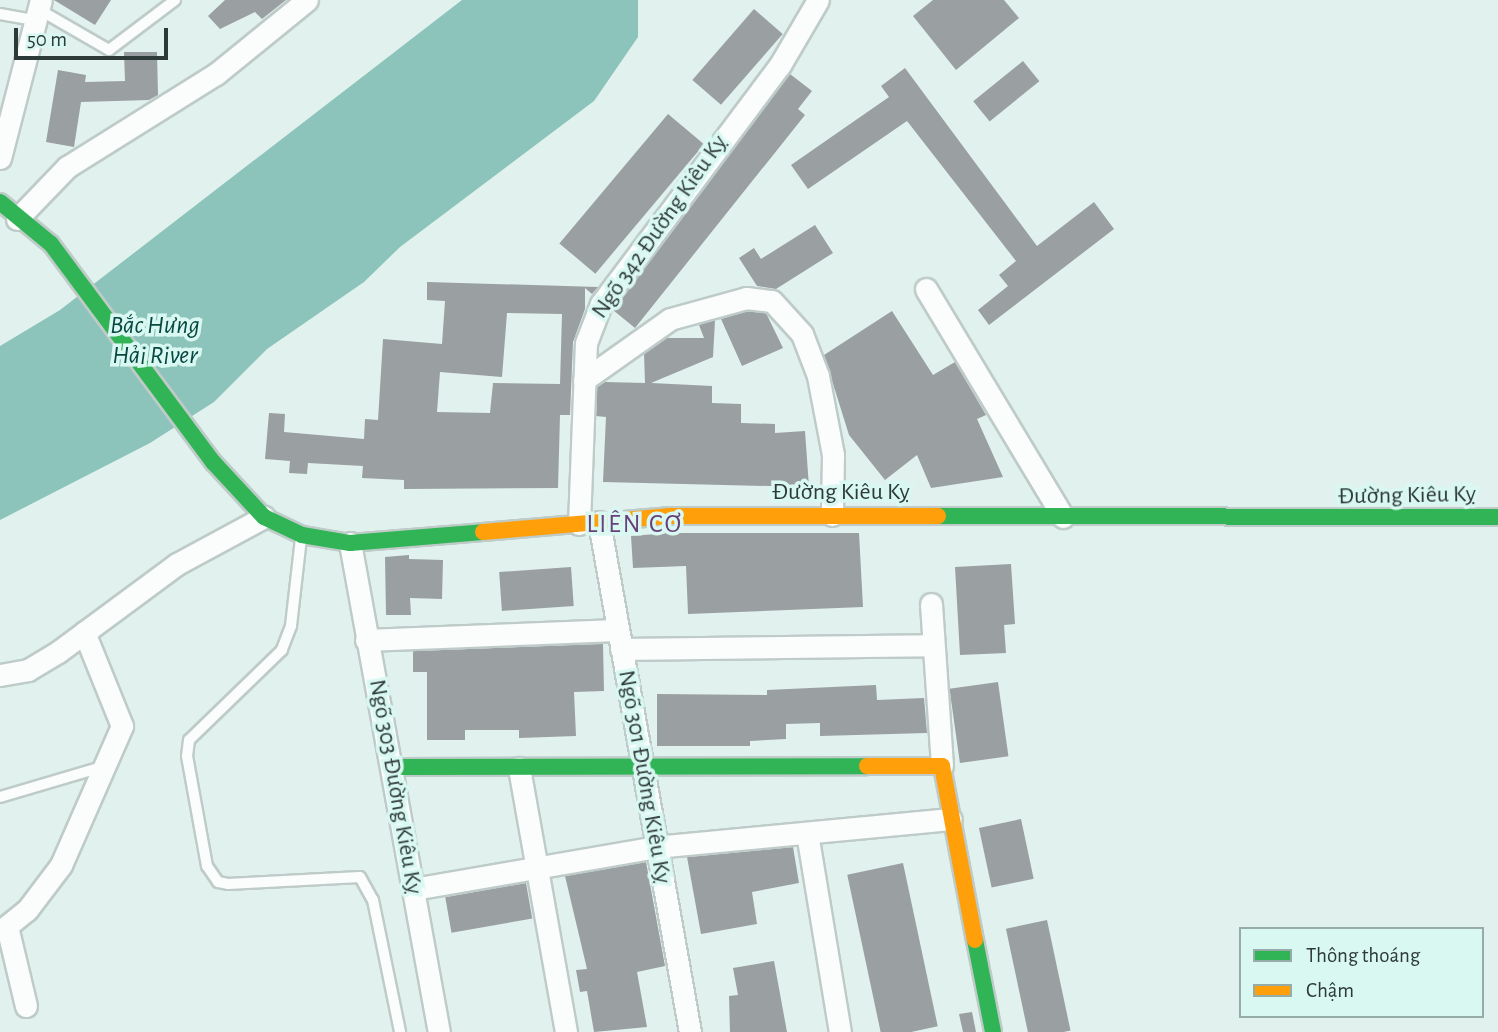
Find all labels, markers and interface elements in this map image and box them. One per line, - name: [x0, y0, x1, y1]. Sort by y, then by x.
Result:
- scale bar: [18, 14, 172, 58]
- text: 50 m: [27, 29, 67, 50]
- street label: Ngõ 342 Đường Kiêu Kỵ: [586, 130, 734, 324]
- water label: Bắc Hưng Hải River: [110, 310, 200, 372]
- street label: Đường Kiêu Kỵ: [772, 479, 910, 507]
- street label: Đường Kiêu Kỵ: [1338, 480, 1476, 512]
- district label: LIÊN CƠ: [587, 509, 683, 541]
- street label: Ngõ 301 Đường Kiêu Kỵ: [611, 668, 677, 886]
- street label: Ngõ 303 Đường Kiêu Kỵ: [362, 677, 428, 897]
- legend: [1239, 927, 1484, 1018]
- text: Thông thoáng: [1306, 945, 1420, 966]
- text: Chậm: [1306, 980, 1354, 1001]

